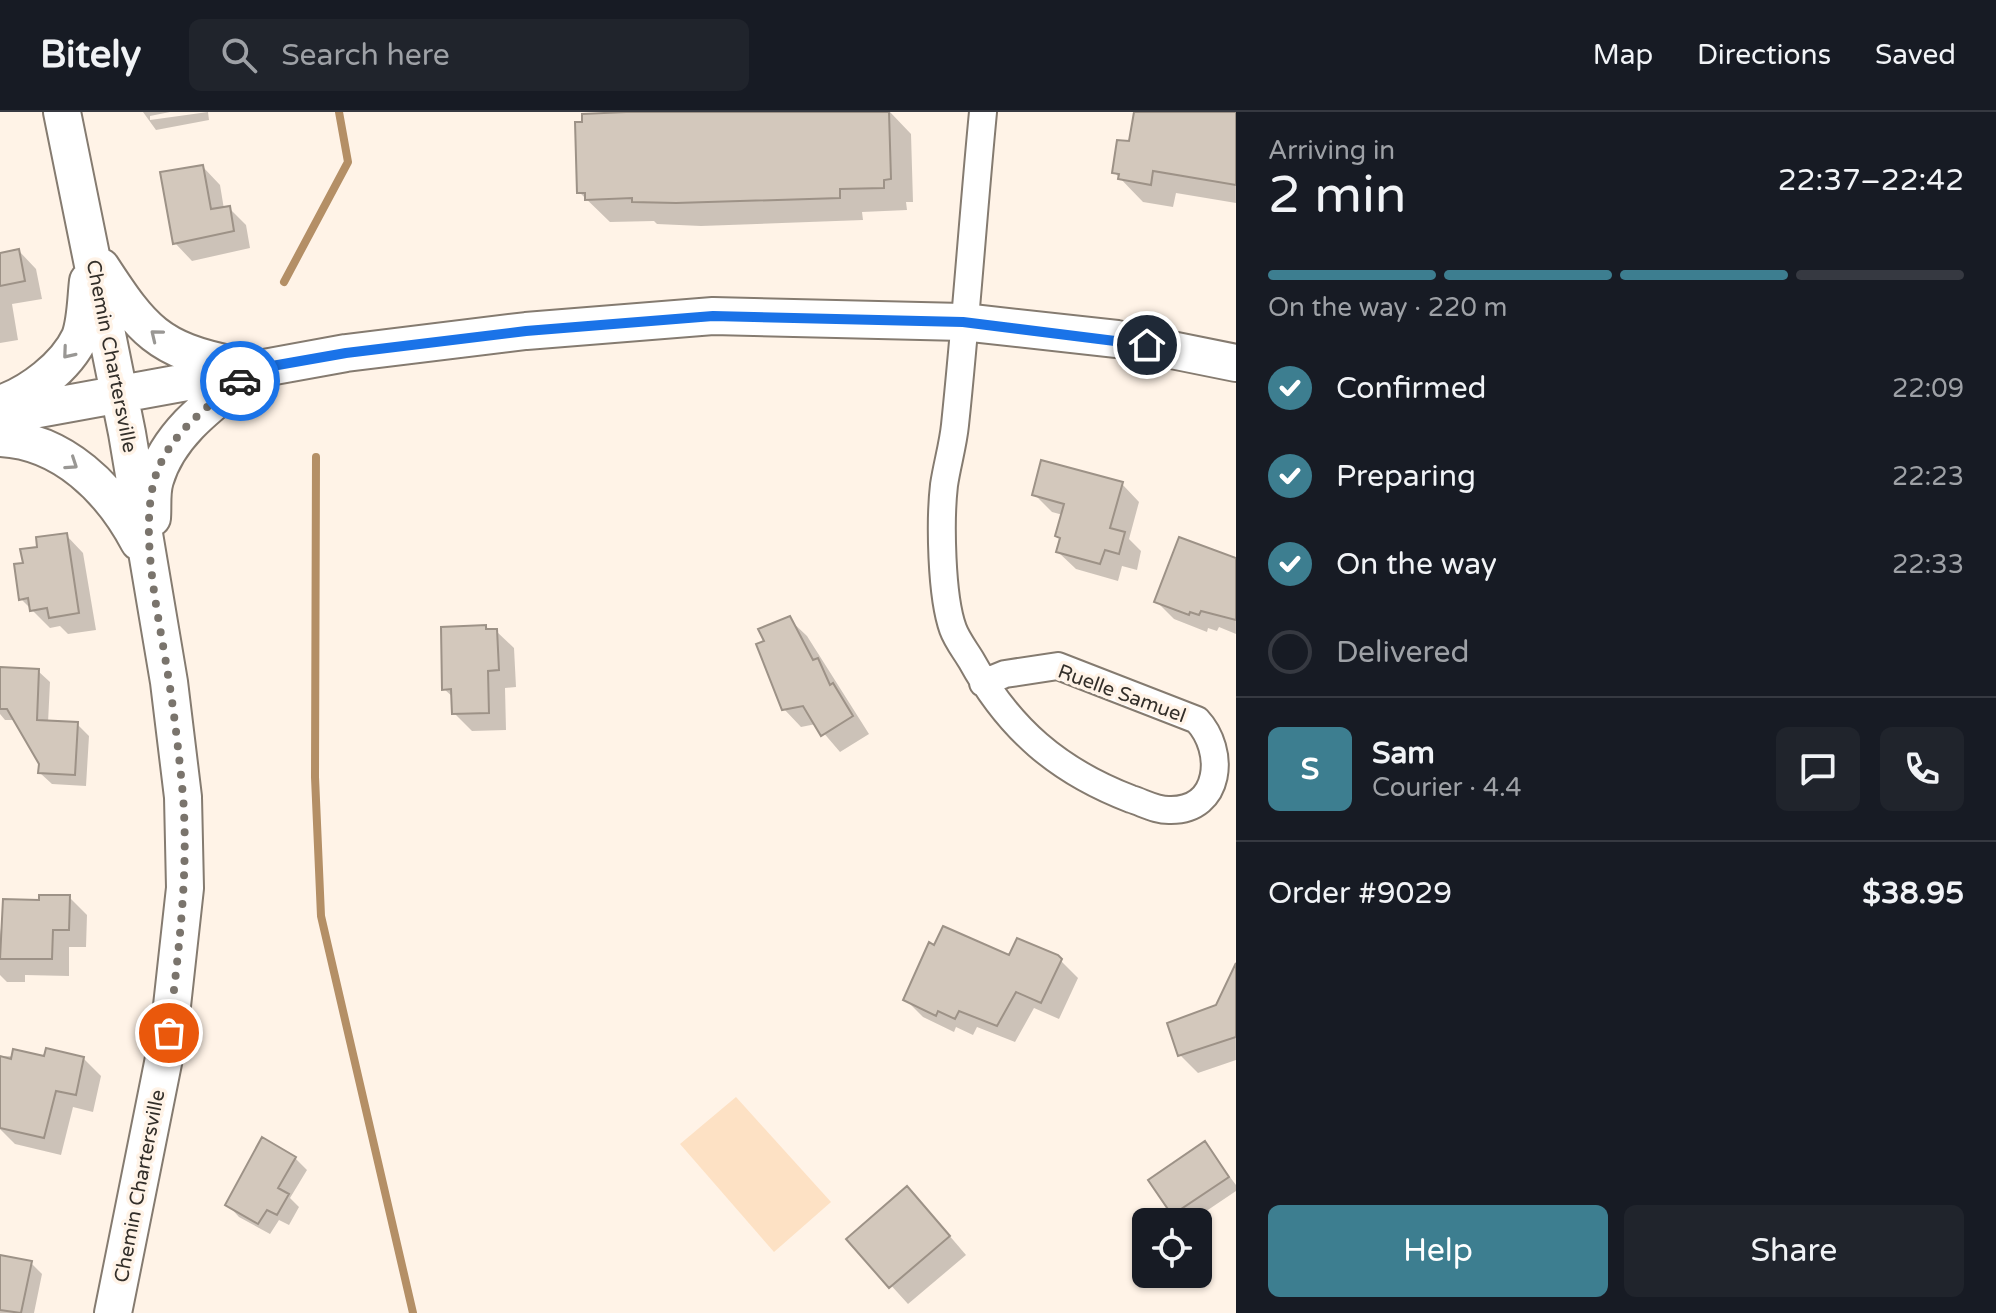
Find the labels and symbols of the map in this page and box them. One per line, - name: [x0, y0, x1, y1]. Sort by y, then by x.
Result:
- street label: Chemin Chartersville: [81, 258, 141, 455]
- pin: [1113, 311, 1181, 379]
- one-way arrow: [151, 330, 166, 345]
- courier: [200, 341, 280, 421]
- one-way arrow: [63, 343, 77, 358]
- one-way arrow: [63, 454, 77, 469]
- street label: Ruelle Samuel: [1054, 660, 1189, 728]
- pin: [135, 999, 203, 1067]
- street label: Chemin Chartersville: [110, 1088, 170, 1285]

